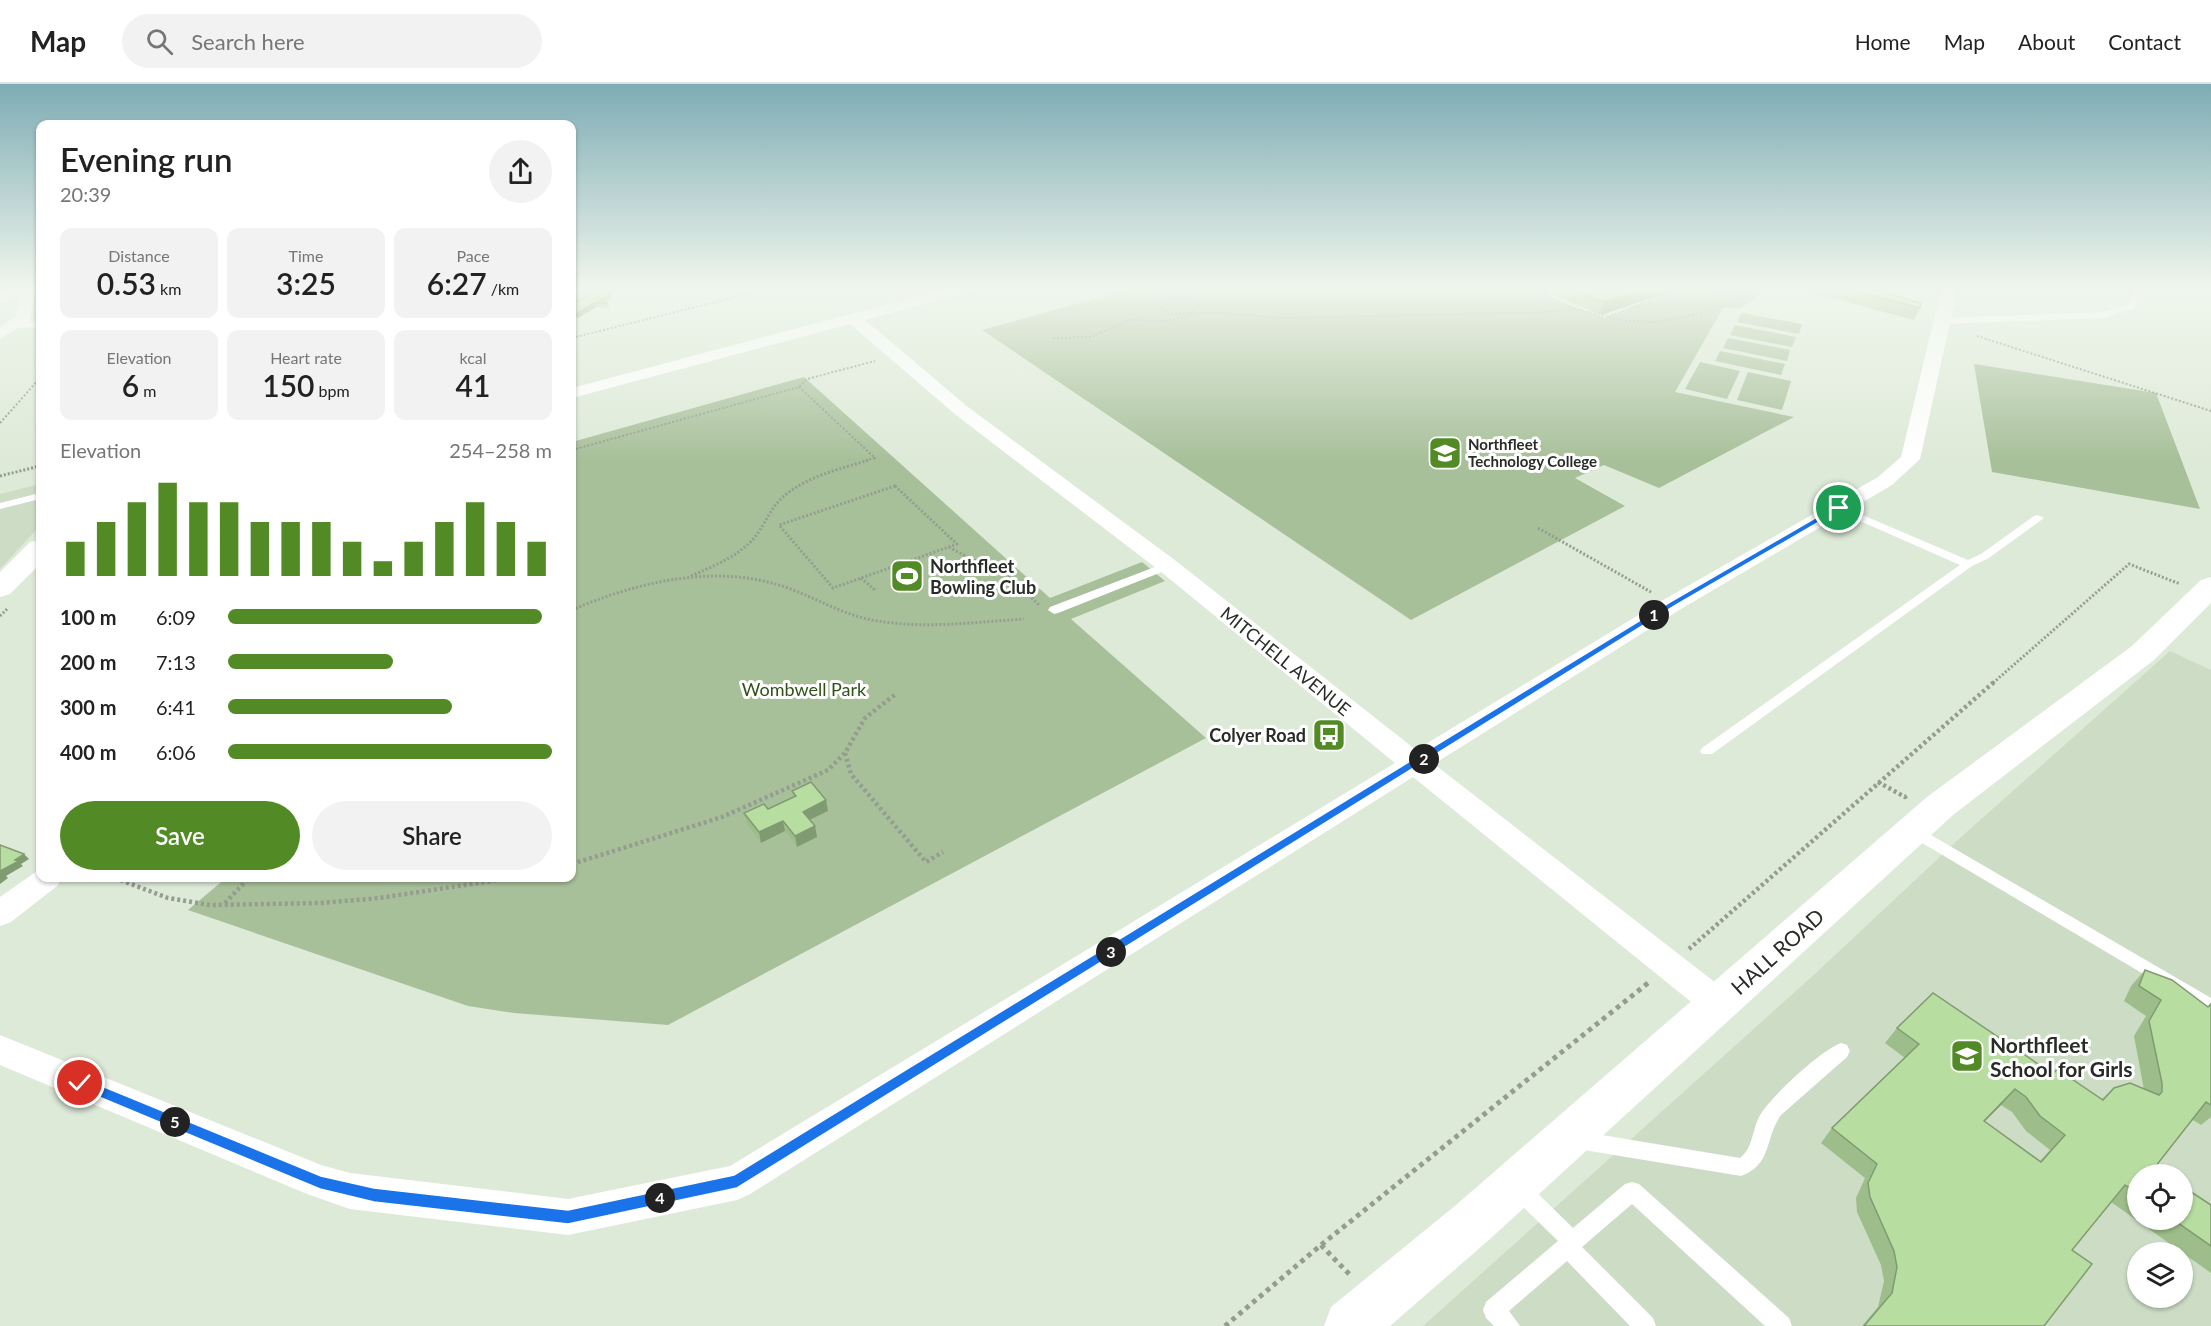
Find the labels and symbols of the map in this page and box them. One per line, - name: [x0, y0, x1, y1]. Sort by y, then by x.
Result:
- school or university icon: Northfleet Technology College: [1427, 435, 1463, 471]
- place label: Northfleet Technology College: [1468, 435, 1597, 470]
- pin: [1813, 482, 1864, 533]
- place label: Northfleet Bowling Club: [930, 555, 1036, 598]
- sports icon: Northfleet Bowling Club: [889, 558, 925, 594]
- pin: 1: [1639, 600, 1669, 630]
- street label: MITCHELL AVENUE: [1216, 602, 1356, 720]
- park label: Wombwell Park: [742, 678, 867, 700]
- bus stop icon: Colyer Road: [1311, 717, 1347, 753]
- place label: Colyer Road: [1209, 724, 1306, 746]
- pin: 2: [1409, 744, 1439, 774]
- street label: HALL ROAD: [1725, 903, 1829, 999]
- pin: 3: [1096, 937, 1126, 967]
- place label: Northfleet School for Girls: [1990, 1032, 2133, 1081]
- school or university icon: Northfleet School for Girls: [1949, 1038, 1985, 1074]
- pin: [54, 1057, 105, 1108]
- pin: 5: [160, 1107, 190, 1137]
- pin: 4: [645, 1183, 675, 1213]

